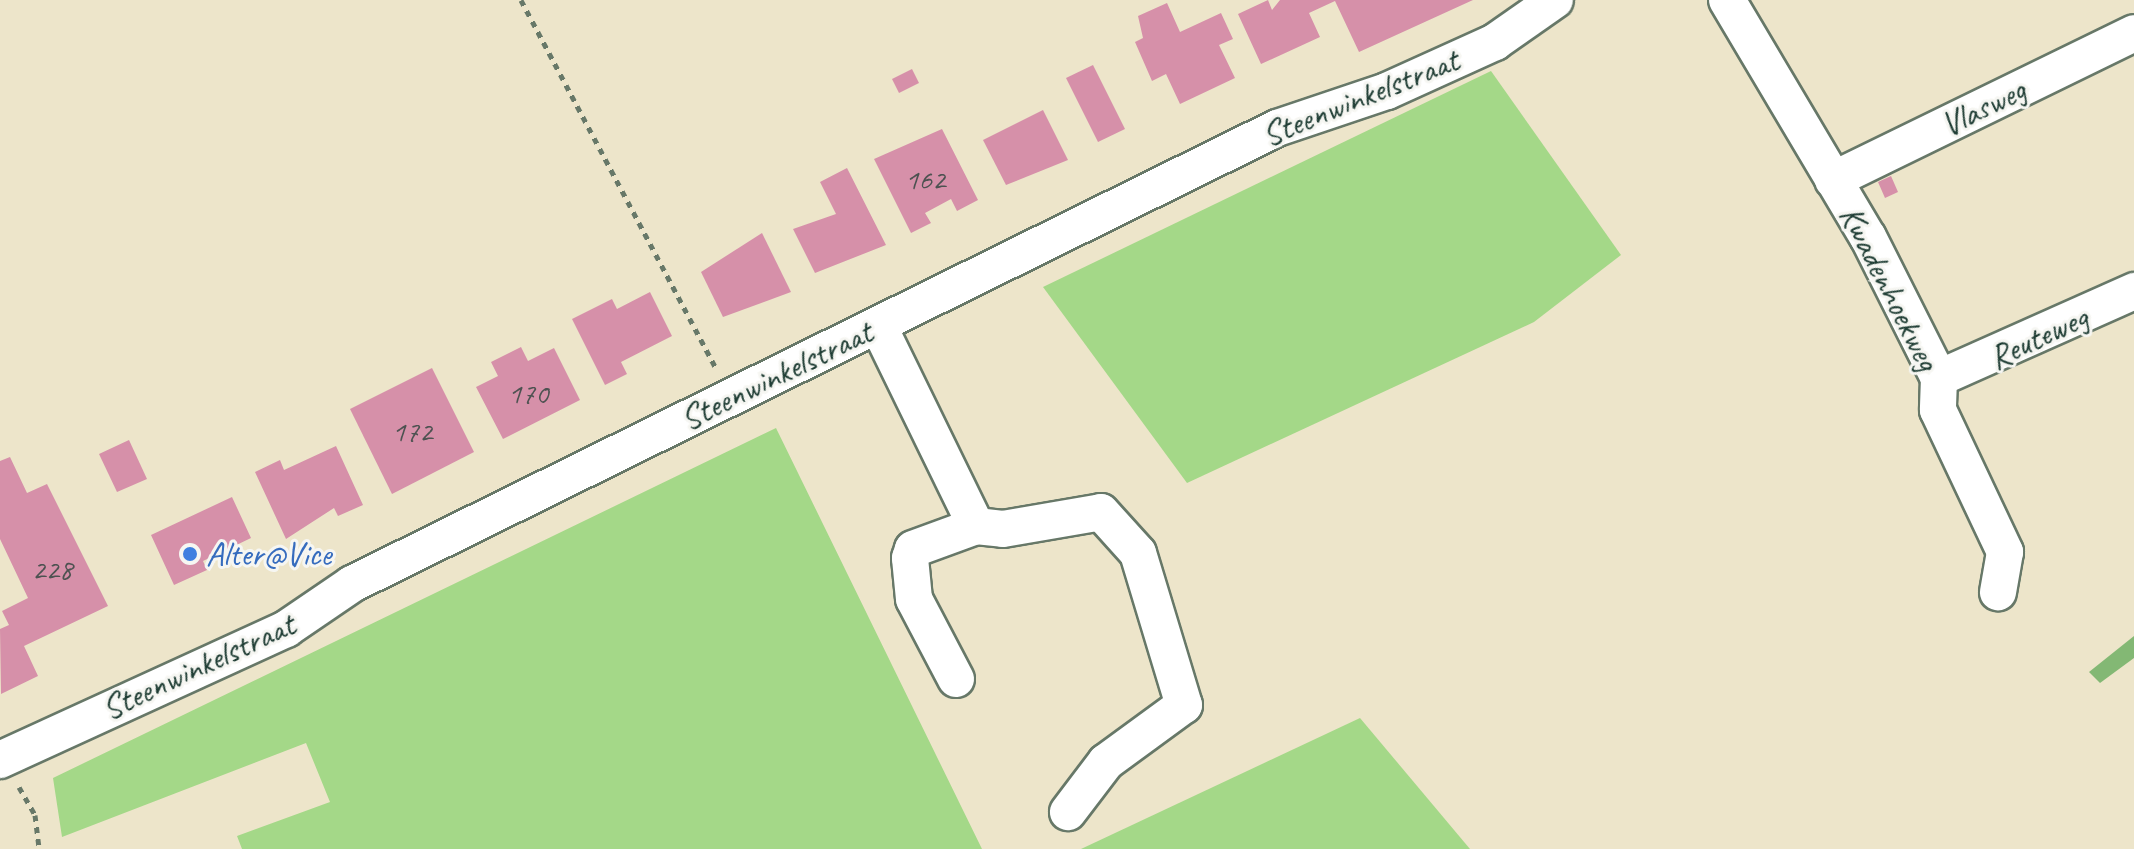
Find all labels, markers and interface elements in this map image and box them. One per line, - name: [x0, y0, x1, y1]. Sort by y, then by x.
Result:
- street label: Steenwinkelstraat: [1256, 39, 1464, 155]
- street label: Vlasweg: [1934, 69, 2032, 145]
- house number: 162: [905, 161, 945, 197]
- street label: Kwadenhoekweg: [1831, 199, 1949, 377]
- street label: Reuteweg: [1982, 296, 2094, 378]
- street label: Steenwinkelstraat: [673, 311, 879, 439]
- house number: 170: [508, 375, 548, 411]
- house number: 172: [392, 413, 432, 449]
- place label: Alter@Vice: [206, 534, 331, 574]
- marker: Alter@Vice: [181, 545, 199, 563]
- house number: 228: [32, 551, 72, 587]
- street label: Steenwinkelstraat: [95, 604, 301, 728]

